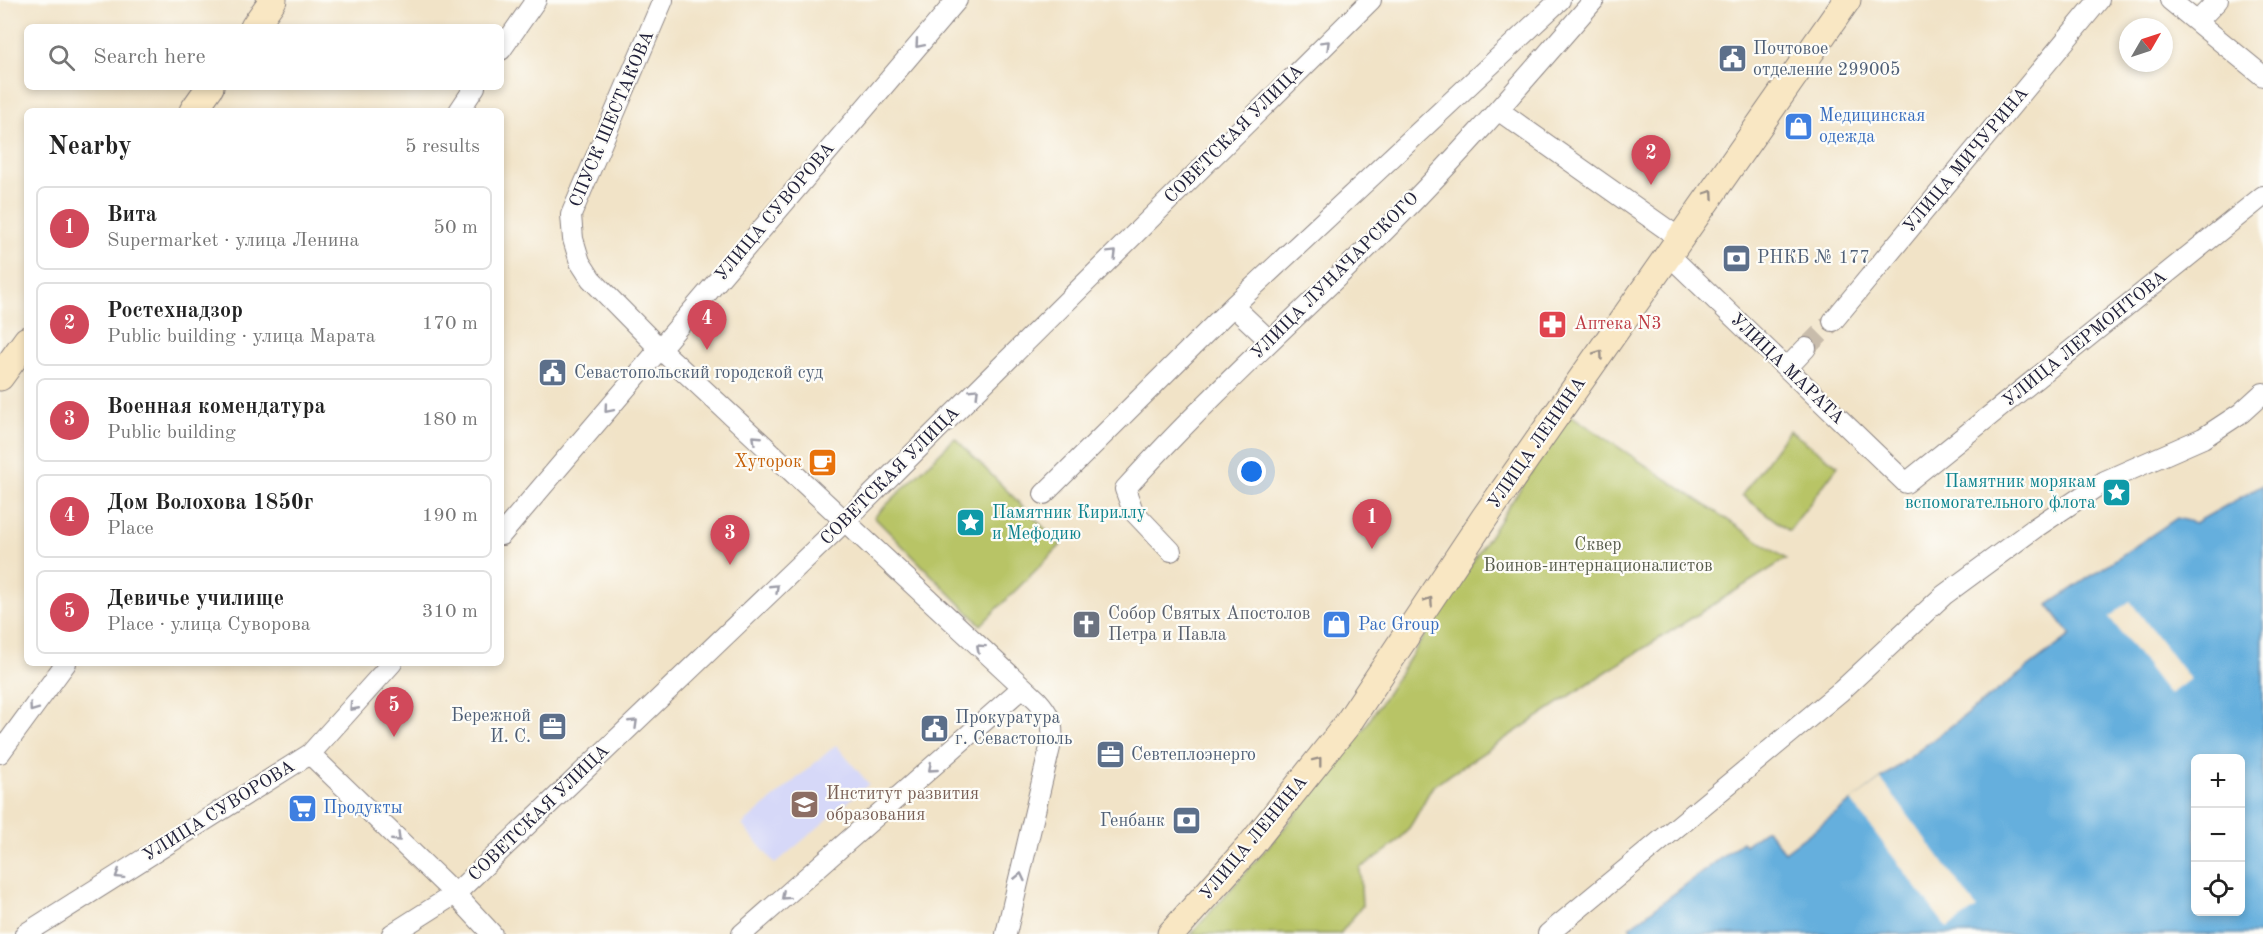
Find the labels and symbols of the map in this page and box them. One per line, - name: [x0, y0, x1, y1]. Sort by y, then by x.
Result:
- north arrow: [2119, 18, 2173, 72]
- street label: СПУСК ШЕСТАКОВА: [567, 28, 657, 210]
- one-way arrow: [915, 37, 926, 48]
- one-way arrow: [1319, 40, 1330, 51]
- place label: Почтовое отделение 299005: [1753, 40, 1900, 79]
- public building icon: Почтовое отделение 299005: [1716, 43, 1748, 75]
- street label: СОВЕТСКАЯ УЛИЦА: [1161, 61, 1307, 207]
- street label: УЛИЦА МИЧУРИНА: [1900, 84, 2032, 236]
- place label: Медицинская одежда: [1819, 107, 1925, 146]
- shop icon: Медицинская одежда: [1782, 110, 1814, 142]
- pin: 2: [1632, 136, 1670, 185]
- street label: УЛИЦА СУВОРОВА: [712, 139, 838, 285]
- street label: УЛИЦА ЛУНАЧАРСКОГО: [1248, 189, 1422, 363]
- one-way arrow: [1703, 189, 1714, 200]
- bank icon: РНКБ № 177: [1720, 242, 1752, 274]
- place label: РНКБ № 177: [1757, 249, 1870, 267]
- one-way arrow: [1106, 250, 1116, 261]
- street label: УЛИЦА ЛЕРМОНТОВА: [2000, 267, 2170, 410]
- pin: 4: [688, 300, 726, 350]
- pharmacy icon: Аптека N3: [1537, 308, 1569, 340]
- street label: УЛИЦА МАРАТА: [1727, 310, 1848, 428]
- place label: Аптека N3: [1574, 315, 1662, 333]
- one-way arrow: [1592, 350, 1603, 361]
- public building icon: Севастопольский городской суд: [537, 357, 569, 389]
- place label: Севастопольский городской суд: [574, 364, 823, 382]
- street label: УЛИЦА ЛЕНИНА: [1485, 374, 1589, 512]
- one-way arrow: [967, 388, 978, 399]
- one-way arrow: [604, 402, 615, 413]
- street label: СОВЕТСКАЯ УЛИЦА: [817, 403, 963, 549]
- one-way arrow: [753, 435, 763, 446]
- cafe icon: Хуторок: [807, 446, 839, 478]
- place label: Хуторок: [734, 453, 802, 471]
- your location: [1237, 457, 1266, 486]
- place label: Памятник морякам вспомогательного флота: [1905, 473, 2096, 513]
- place icon: Памятник морякам вспомогательного флота: [2101, 476, 2133, 508]
- pin: 1: [1352, 500, 1392, 549]
- place label: Памятник Кириллу и Мефодию: [992, 504, 1147, 544]
- place icon: Памятник Кириллу и Мефодию: [955, 507, 987, 539]
- pin: 3: [710, 516, 750, 565]
- park label: Сквер Воинов-интернационалистов: [1483, 536, 1713, 575]
- one-way arrow: [768, 585, 779, 596]
- one-way arrow: [1422, 597, 1433, 608]
- place label: Собор Святых Апостолов Петра и Павла: [1108, 605, 1311, 644]
- church icon: Собор Святых Апостолов Петра и Павла: [1071, 608, 1103, 640]
- shop icon: Pac Group: [1321, 609, 1353, 641]
- place label: Pac Group: [1358, 616, 1439, 634]
- one-way arrow: [976, 644, 987, 655]
- pin: 5: [374, 688, 414, 737]
- one-way arrow: [349, 700, 360, 710]
- one-way arrow: [29, 701, 40, 712]
- place label: Бережной И. С.: [451, 707, 531, 746]
- place label: Прокуратура г. Севастополь: [955, 709, 1072, 748]
- office icon: Бережной И. С.: [536, 710, 568, 742]
- public building icon: Прокуратура г. Севастополь: [918, 712, 950, 744]
- one-way arrow: [627, 719, 637, 730]
- office icon: Севтеплоэнерго: [1094, 739, 1126, 771]
- street label: СОВЕТСКАЯ УЛИЦА: [465, 741, 613, 885]
- place label: Севтеплоэнерго: [1131, 746, 1256, 764]
- street label: УЛИЦА СУВОРОВА: [140, 757, 298, 865]
- one-way arrow: [1310, 757, 1321, 768]
- one-way arrow: [928, 761, 939, 772]
- street label: УЛИЦА ЛЕНИНА: [1197, 772, 1311, 903]
- place label: Институт развития образования: [826, 785, 979, 824]
- school or university icon: Институт развития образования: [789, 788, 821, 820]
- supermarket icon: Продукты: [286, 792, 318, 824]
- place label: Продукты: [323, 799, 403, 817]
- bank icon: Генбанк: [1170, 805, 1202, 837]
- place label: Генбанк: [1100, 812, 1165, 830]
- one-way arrow: [390, 831, 401, 842]
- one-way arrow: [115, 868, 126, 879]
- one-way arrow: [1013, 872, 1026, 882]
- one-way arrow: [781, 889, 792, 900]

